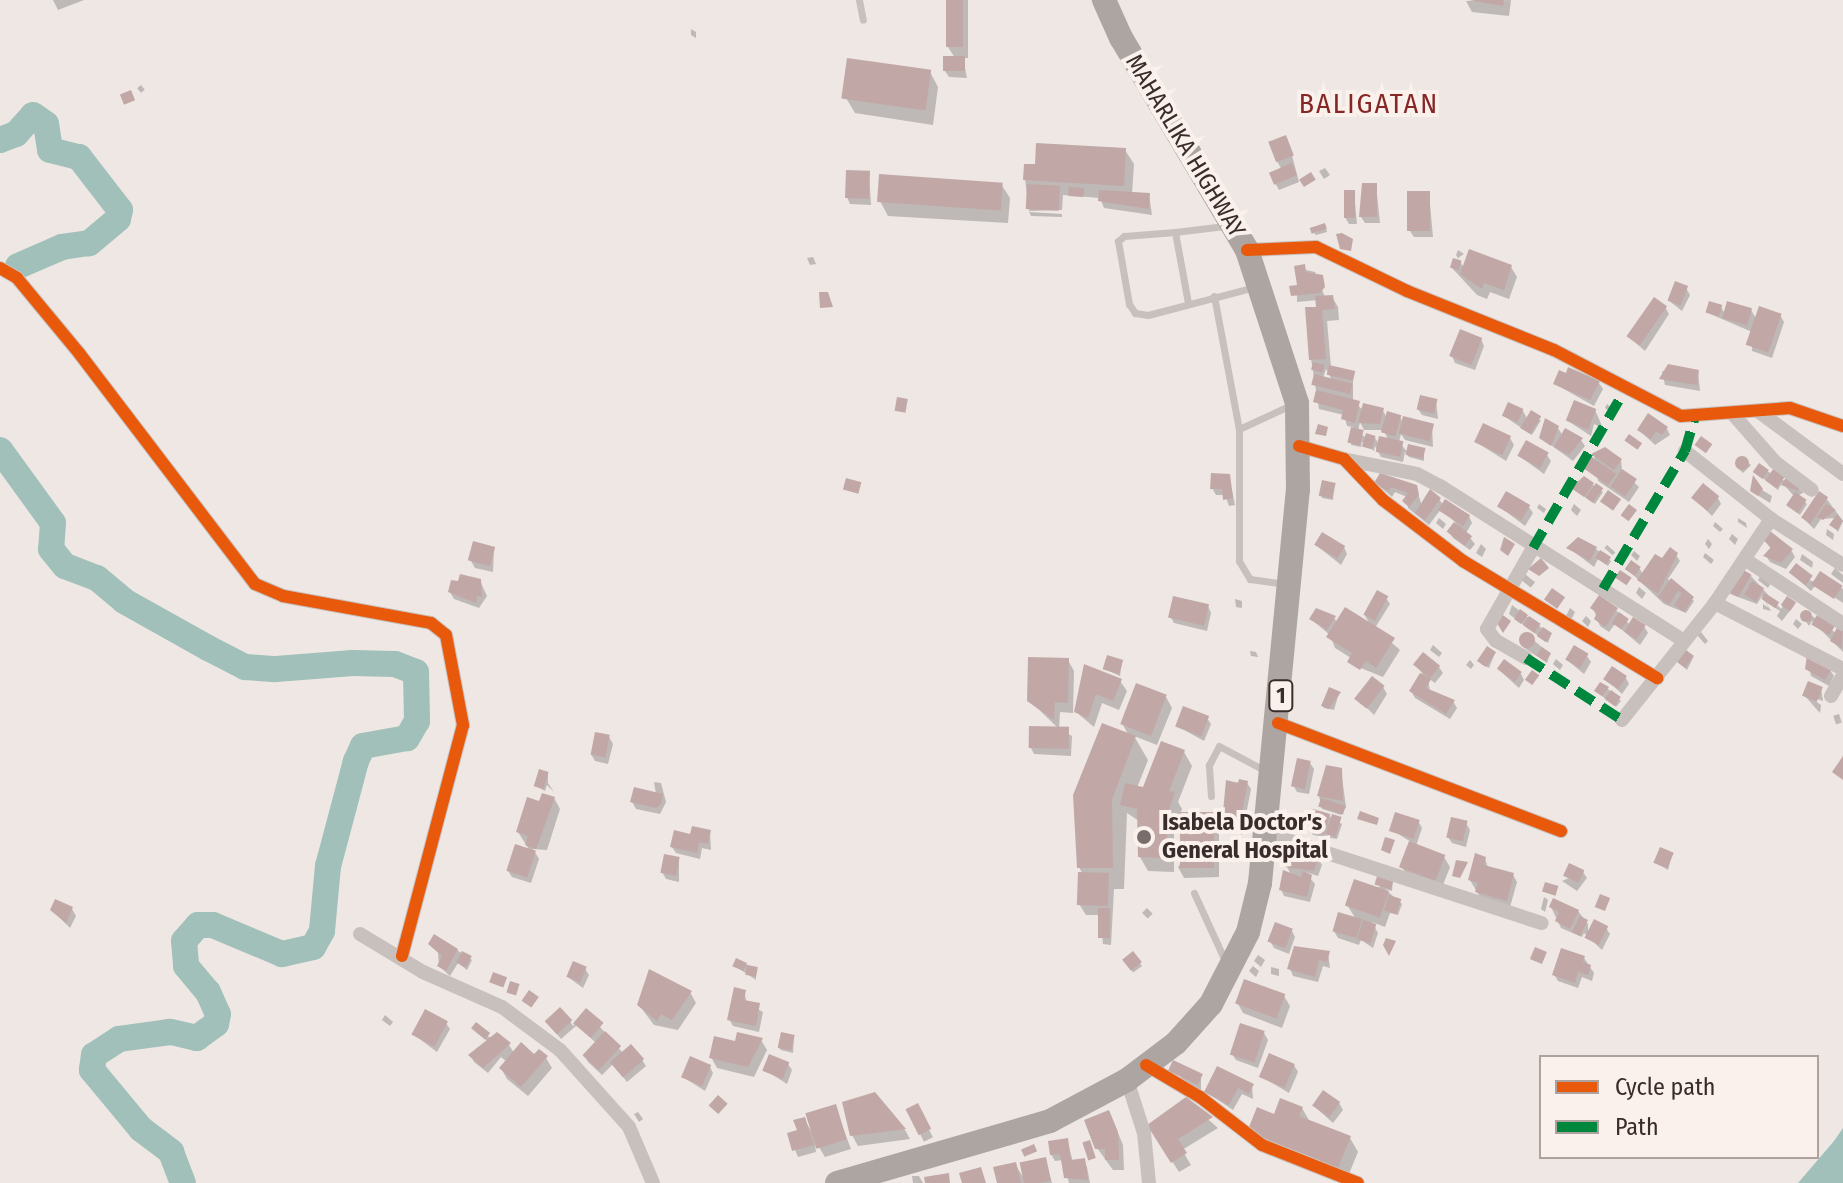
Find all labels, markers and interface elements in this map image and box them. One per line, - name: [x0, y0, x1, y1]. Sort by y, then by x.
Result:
- street label: MAHARLIKA HIGHWAY: [1119, 49, 1251, 243]
- district label: BALIGATAN: [1299, 87, 1439, 121]
- road number: 1: [1267, 678, 1295, 714]
- place label: Isabela Doctor's General Hospital: [1162, 809, 1328, 865]
- marker: Isabela Doctor's General Hospital: [1133, 826, 1155, 848]
- legend: [1539, 1055, 1819, 1159]
- text: Cycle path: [1615, 1073, 1715, 1101]
- text: Path: [1615, 1113, 1659, 1141]

